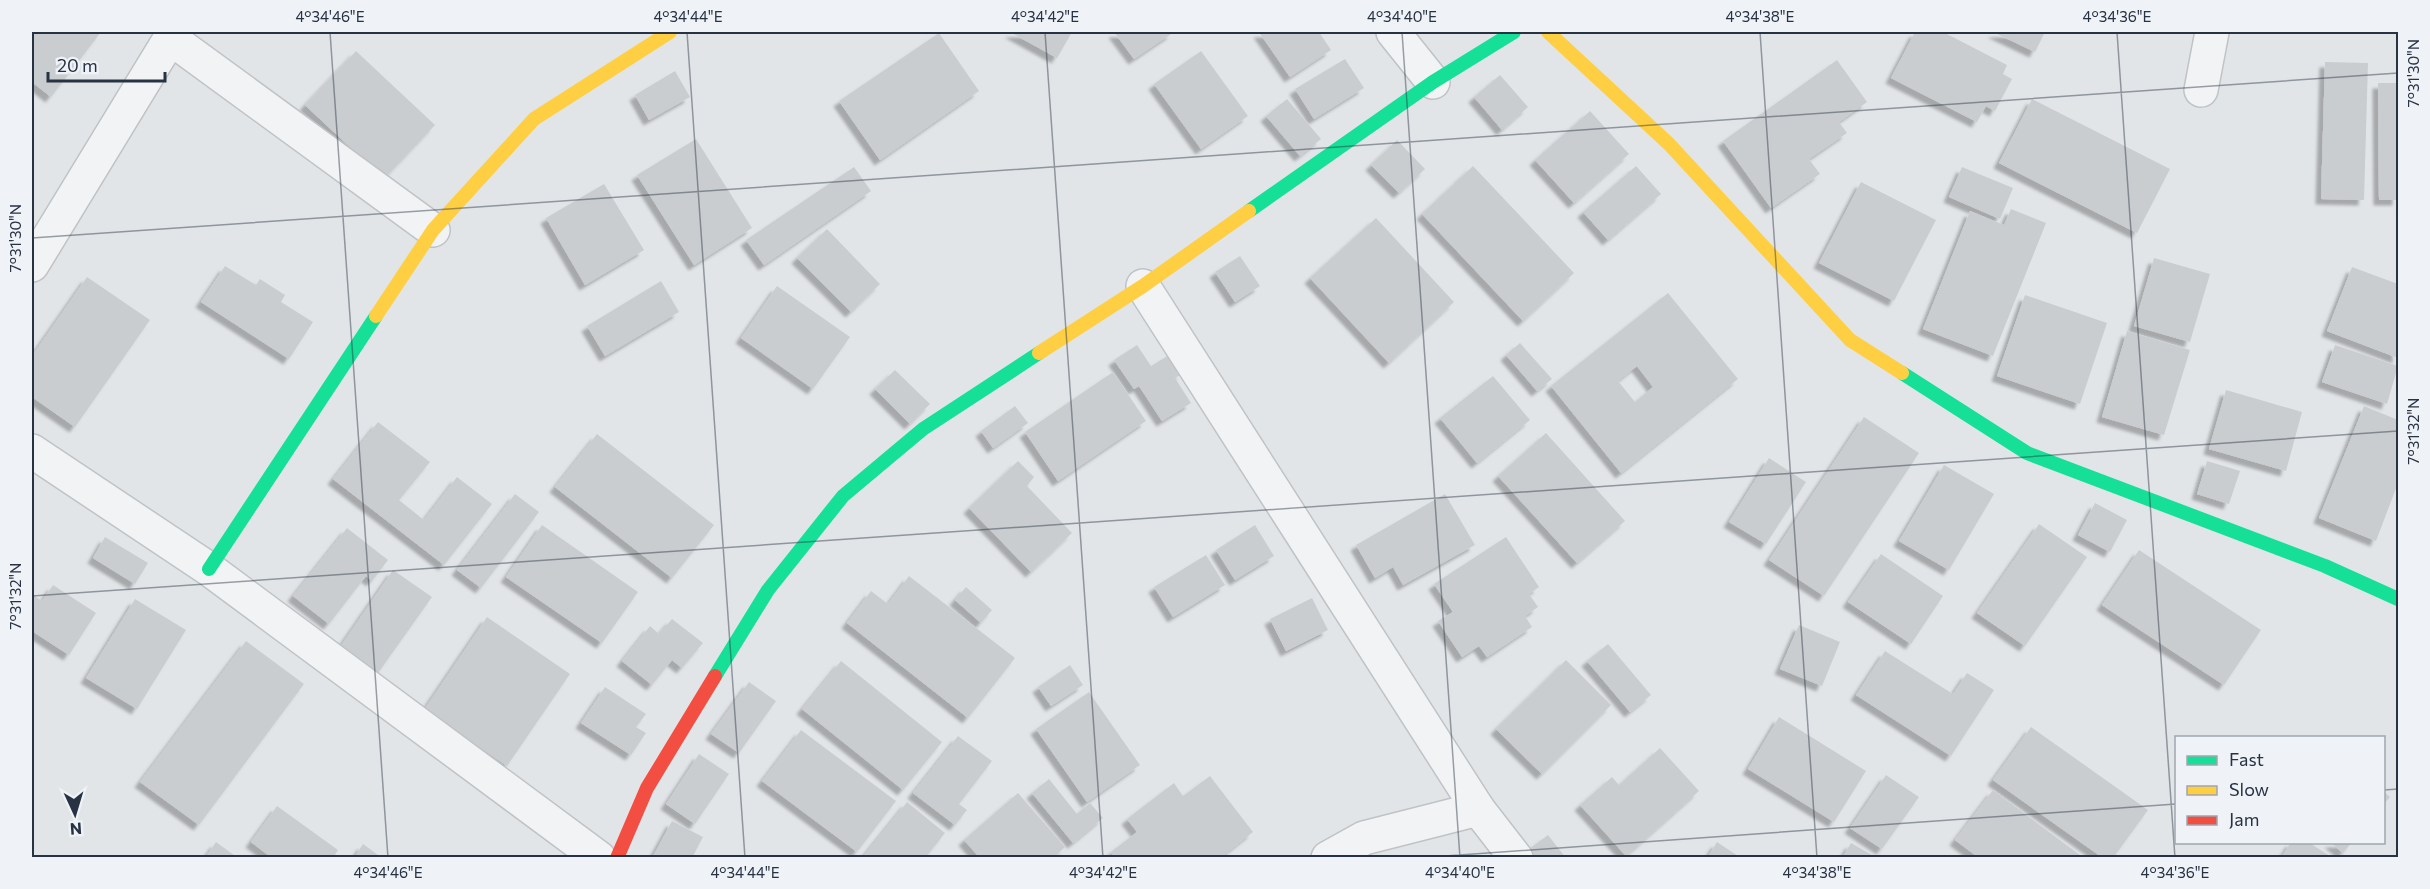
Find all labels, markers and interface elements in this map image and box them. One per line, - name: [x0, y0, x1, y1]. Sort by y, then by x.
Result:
- text: 4°34'46"E: [295, 7, 365, 25]
- text: 4°34'44"E: [653, 7, 723, 25]
- text: 4°34'42"E: [1011, 7, 1079, 25]
- text: 4°34'40"E: [1367, 7, 1437, 25]
- text: 4°34'38"E: [1726, 7, 1794, 25]
- text: 4°34'36"E: [2083, 7, 2151, 25]
- text: 7°31'30"N: [2404, 39, 2422, 107]
- scale bar: [48, 45, 165, 83]
- text: 20 m: [57, 54, 98, 76]
- text: 7°31'30"N: [6, 204, 24, 272]
- text: 7°31'32"N: [2404, 398, 2422, 464]
- text: 7°31'32"N: [6, 563, 24, 629]
- legend: [2175, 736, 2385, 844]
- text: Fast: [2229, 748, 2264, 770]
- text: Slow: [2229, 778, 2269, 800]
- north arrow: [45, 784, 105, 844]
- text: Jam: [2229, 808, 2259, 830]
- text: N: [69, 820, 83, 839]
- text: 4°34'46"E: [353, 863, 423, 881]
- text: 4°34'44"E: [710, 863, 780, 881]
- text: 4°34'42"E: [1069, 863, 1137, 881]
- text: 4°34'40"E: [1425, 863, 1495, 881]
- text: 4°34'38"E: [1783, 863, 1851, 881]
- text: 4°34'36"E: [2141, 863, 2209, 881]

